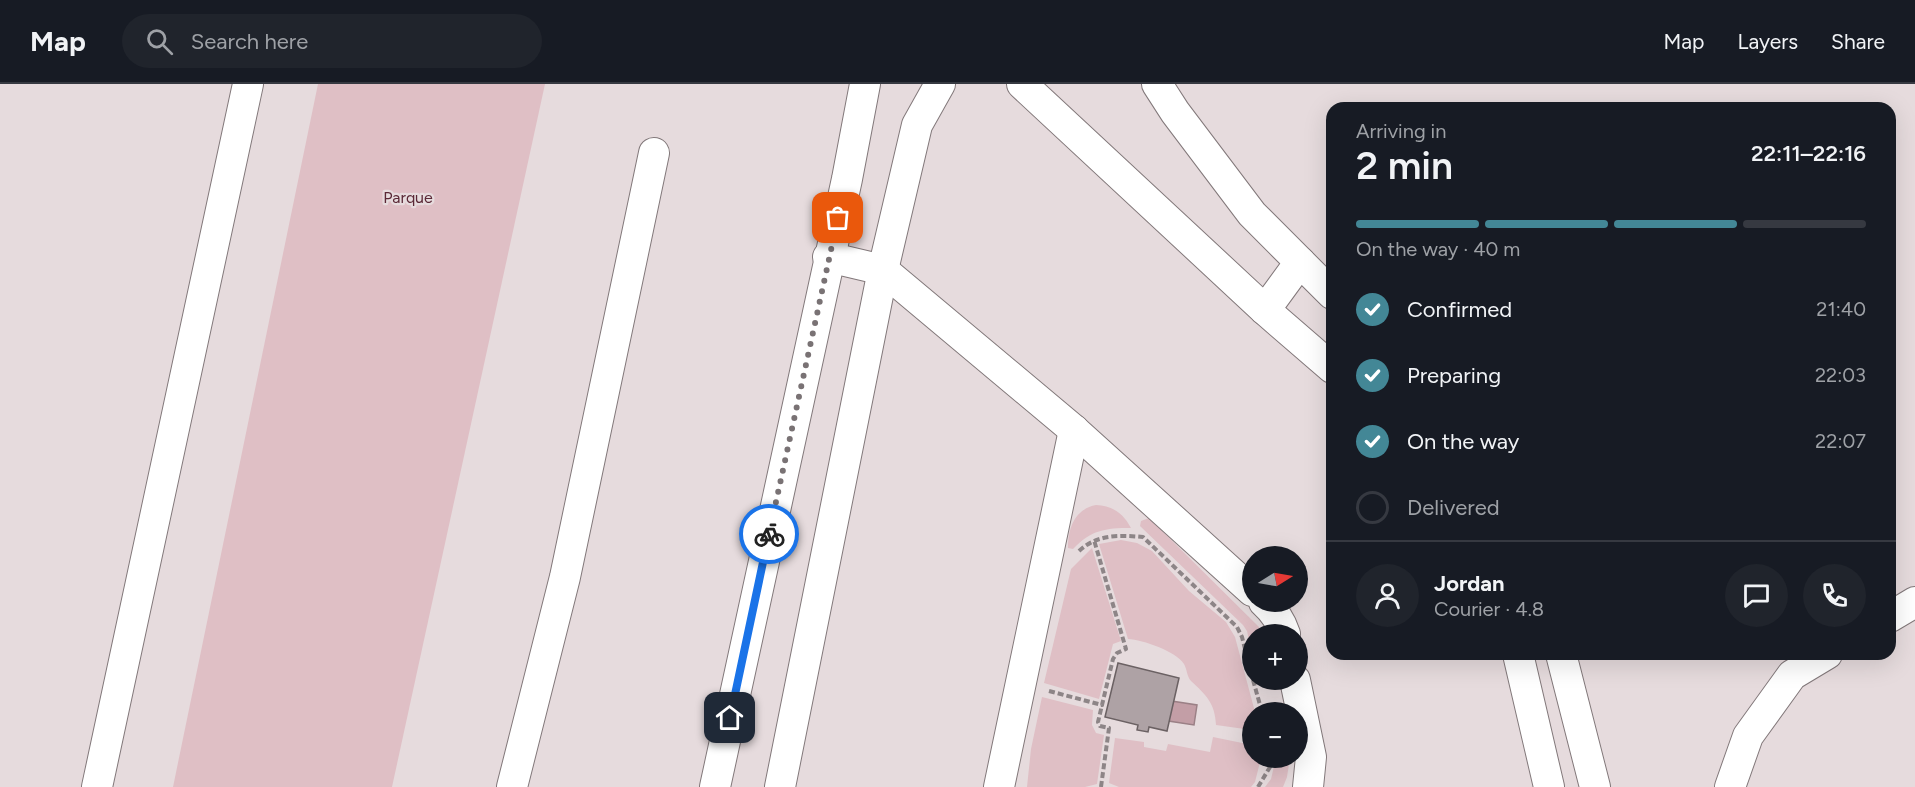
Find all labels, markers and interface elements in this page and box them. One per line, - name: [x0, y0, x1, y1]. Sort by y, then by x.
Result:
- search box: [122, 14, 542, 68]
- text: Map: [30, 24, 86, 58]
- icon: search: [143, 25, 176, 58]
- text: Search here: [191, 28, 308, 55]
- text: Map: [1664, 29, 1704, 54]
- text: Layers: [1737, 29, 1798, 54]
- text: Share: [1831, 29, 1885, 54]
- text: Arriving in: [1356, 119, 1446, 143]
- text: 22:11–22:16: [1751, 140, 1866, 167]
- text: 2 min: [1356, 142, 1453, 189]
- park label: Parque: [383, 188, 433, 207]
- pin: [812, 192, 863, 243]
- icon: bag: [821, 201, 854, 234]
- text: On the way · 40 m: [1356, 237, 1520, 261]
- icon: check: [1356, 293, 1389, 326]
- text: Confirmed: [1407, 296, 1512, 323]
- text: 21:40: [1816, 297, 1866, 321]
- icon: check: [1356, 359, 1389, 392]
- text: Preparing: [1407, 362, 1501, 389]
- text: 22:03: [1815, 363, 1866, 387]
- icon: check: [1356, 425, 1389, 458]
- text: On the way: [1407, 428, 1519, 455]
- text: 22:07: [1815, 429, 1866, 453]
- text: Delivered: [1407, 494, 1500, 521]
- courier: [739, 504, 799, 564]
- icon: bike: [753, 518, 786, 551]
- north arrow: [1242, 546, 1308, 612]
- map controls: [1242, 546, 1308, 768]
- button: person: [1356, 564, 1419, 627]
- button: chat: [1725, 564, 1788, 627]
- button: phone: [1803, 564, 1866, 627]
- text: Jordan: [1434, 570, 1505, 597]
- text: Courier · 4.8: [1434, 597, 1544, 621]
- button: +: [1242, 624, 1308, 690]
- pin: [704, 692, 755, 743]
- icon: home: [713, 701, 746, 734]
- button: −: [1242, 702, 1308, 768]

